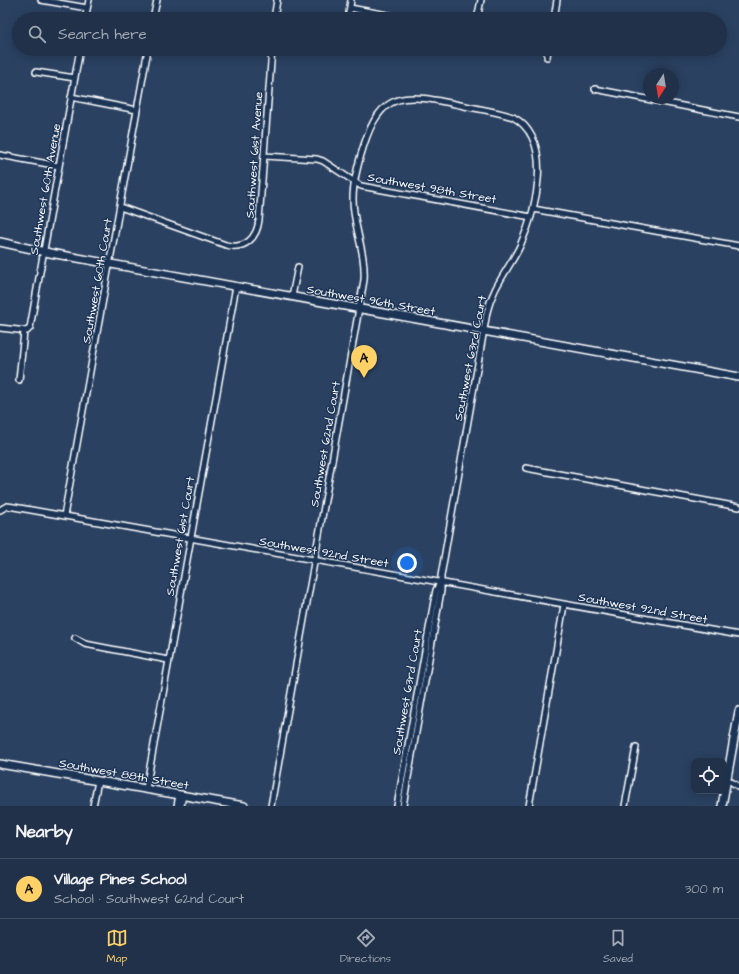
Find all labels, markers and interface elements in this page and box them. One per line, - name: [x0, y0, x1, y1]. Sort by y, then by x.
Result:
- search box: [12, 12, 727, 56]
- icon: search: [26, 23, 48, 45]
- text: Search here: [58, 24, 147, 45]
- north arrow: [643, 68, 679, 104]
- street label: Southwest 61st Avenue: [242, 91, 267, 219]
- street label: Southwest 60th Avenue: [26, 122, 65, 256]
- street label: Southwest 98th Street: [366, 169, 498, 208]
- street label: Southwest 60th Court: [78, 217, 117, 345]
- street label: Southwest 96th Street: [305, 281, 437, 320]
- street label: Southwest 63rd Court: [450, 294, 491, 422]
- pin: A: [351, 345, 377, 378]
- street label: Southwest 62nd Court: [306, 380, 345, 508]
- street label: Southwest 61st Court: [162, 475, 199, 597]
- street label: Southwest 92nd Street: [258, 533, 390, 572]
- your location: [397, 553, 417, 573]
- street label: Southwest 92nd Street: [577, 589, 709, 628]
- street label: Southwest 63rd Court: [388, 628, 427, 756]
- street label: Southwest 88th Street: [58, 755, 190, 794]
- map controls: [691, 758, 727, 794]
- button: locate: [691, 758, 727, 794]
- text: Nearby: [16, 820, 73, 844]
- text: Village Pines School: [54, 869, 187, 890]
- text: A: [25, 880, 33, 898]
- text: 300 m: [685, 880, 723, 898]
- text: School · Southwest 62nd Court: [54, 890, 244, 908]
- tab: Map: [106, 927, 128, 966]
- tab: Directions: [340, 927, 391, 966]
- tab: Saved: [603, 927, 633, 966]

